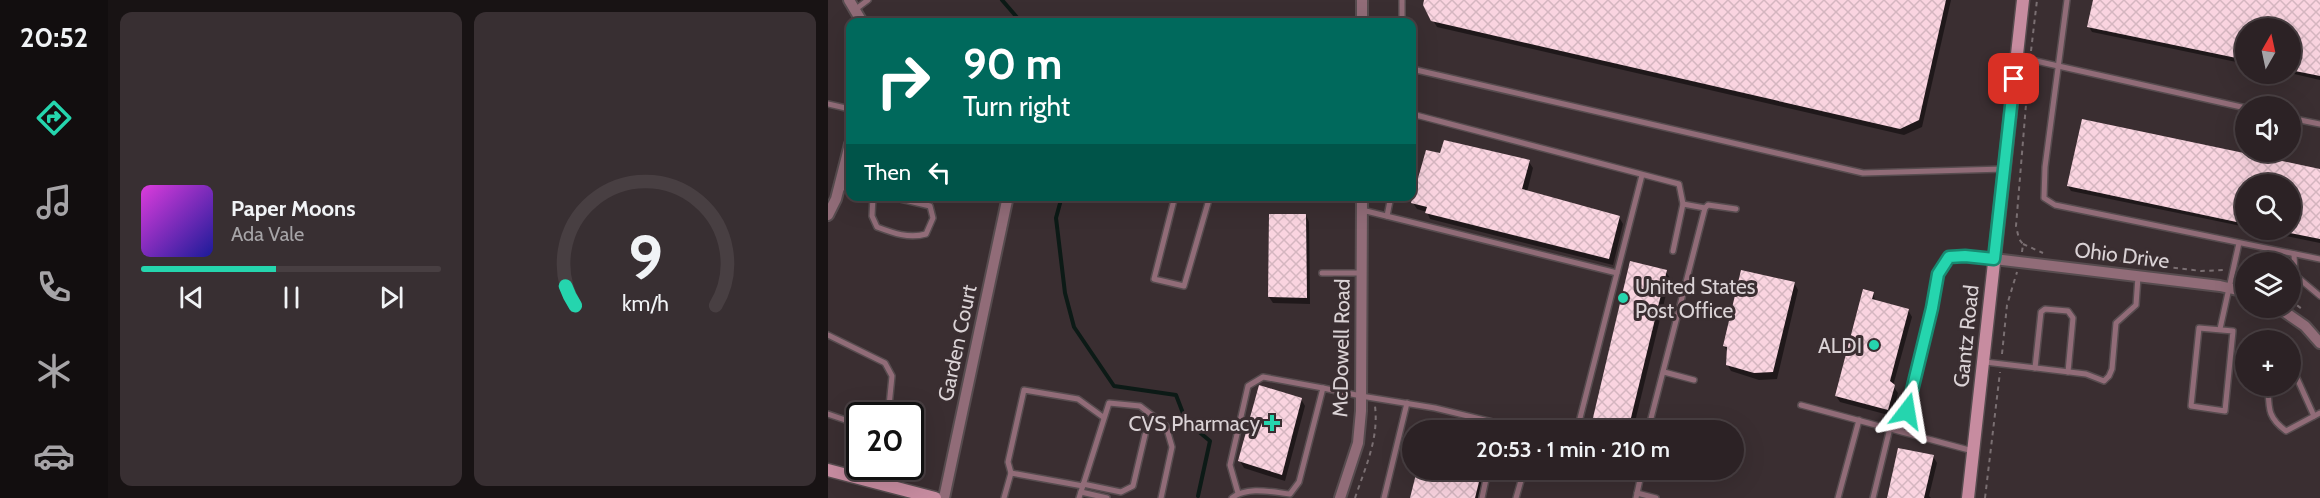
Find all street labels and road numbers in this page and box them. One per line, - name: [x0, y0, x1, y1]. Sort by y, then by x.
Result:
- street label: Ohio Drive: [2073, 237, 2171, 273]
- street label: McDowell Road: [1327, 278, 1355, 418]
- street label: Garden Court: [932, 283, 982, 403]
- street label: Gantz Road: [1948, 283, 1984, 389]

